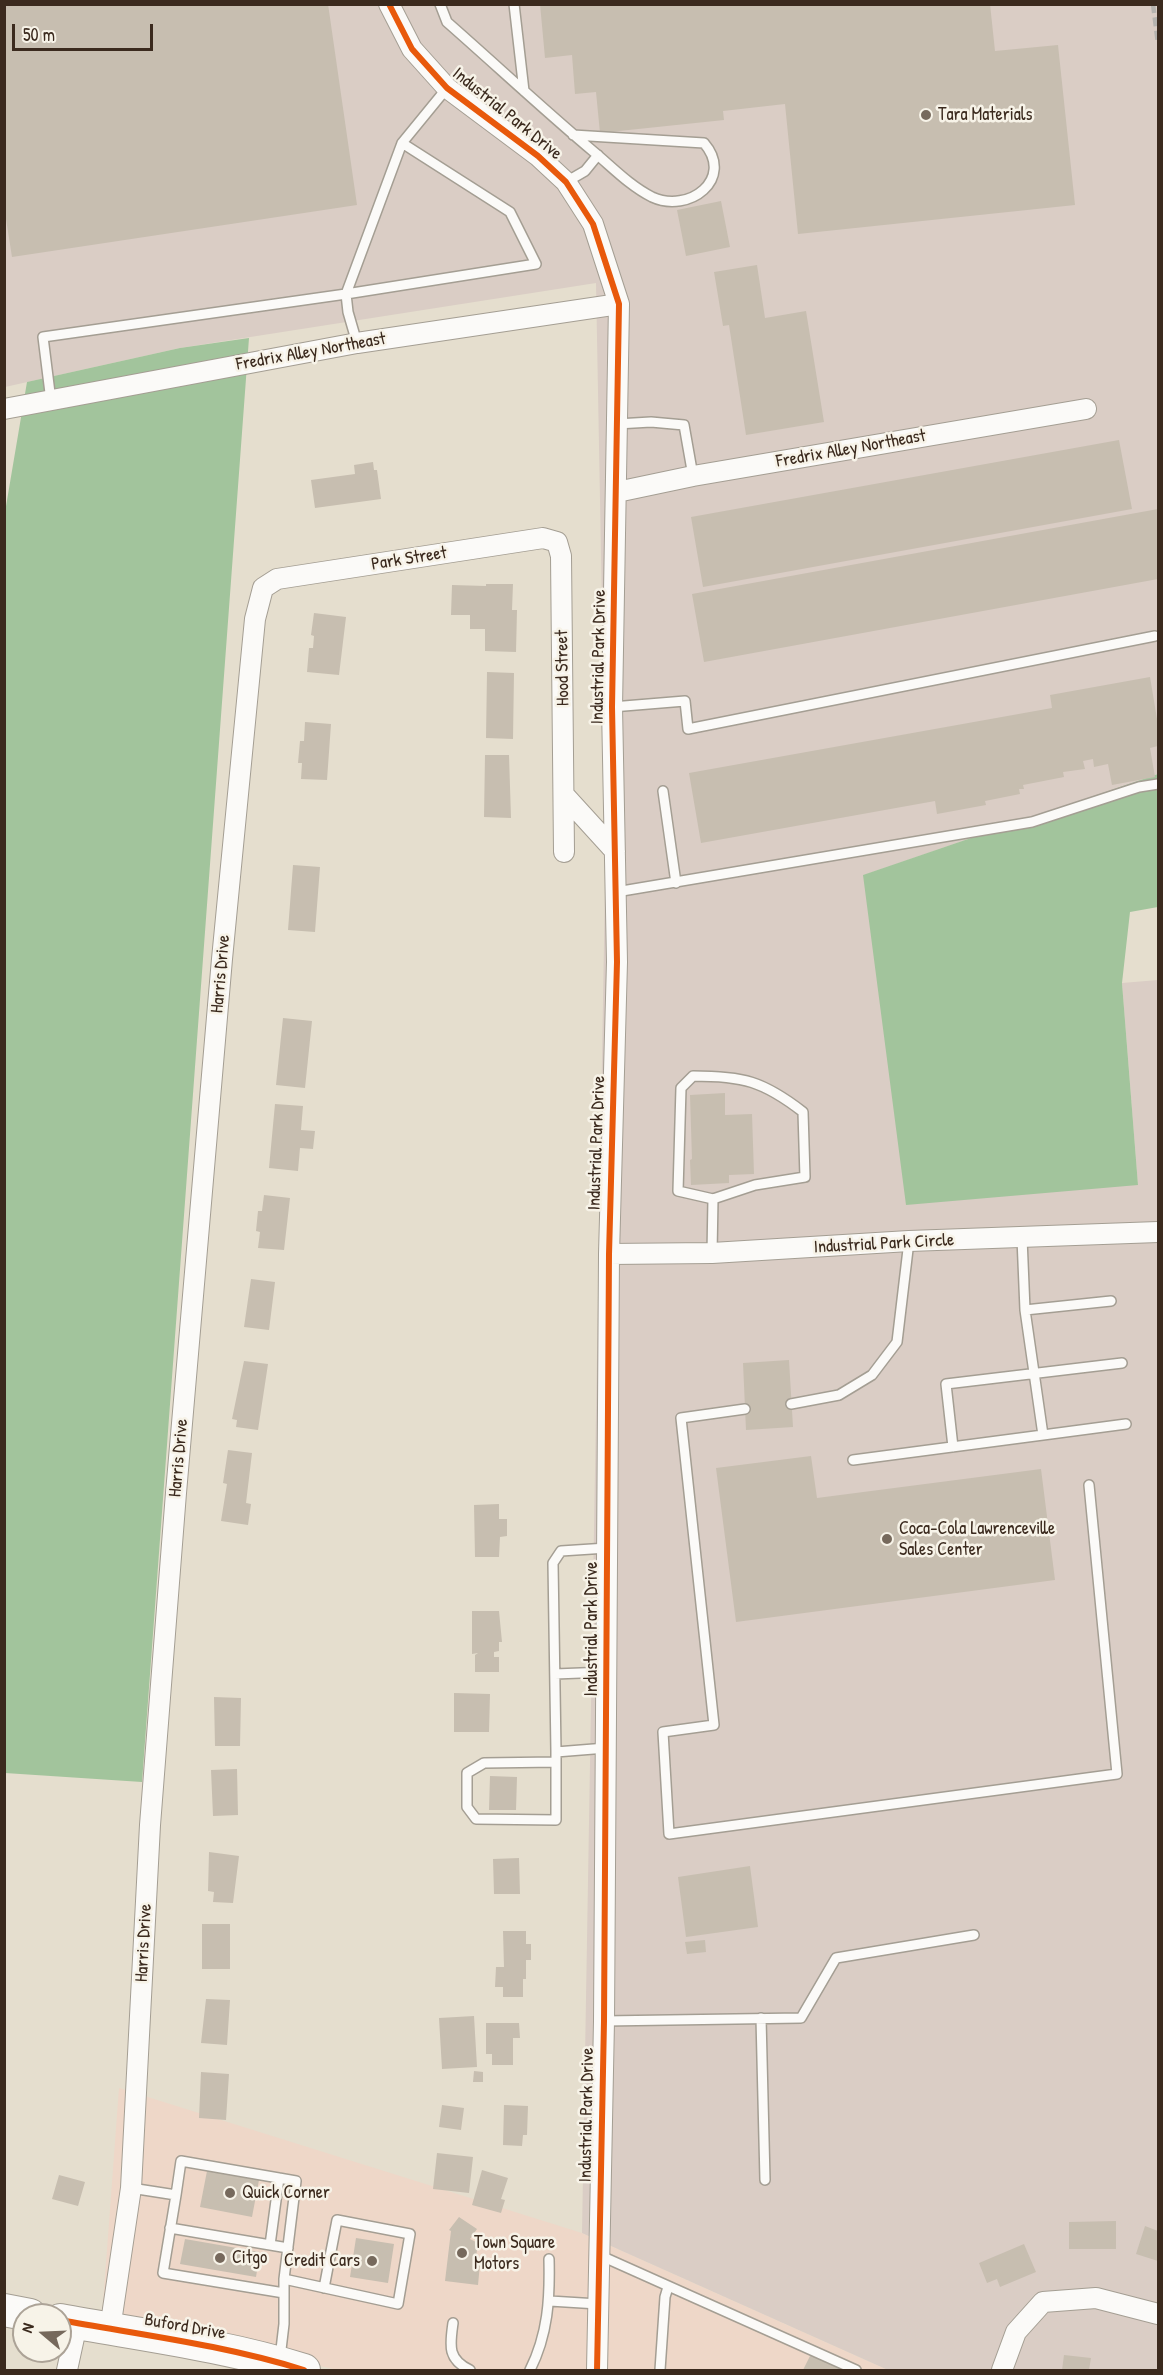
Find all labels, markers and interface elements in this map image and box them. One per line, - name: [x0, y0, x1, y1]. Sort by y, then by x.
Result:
- scale bar: [15, 12, 156, 50]
- text: 50 m: [23, 22, 55, 47]
- street label: Industrial Park Drive: [448, 63, 566, 165]
- place label: Tara Materials: [938, 104, 1032, 126]
- marker: Tara Materials: [919, 108, 933, 122]
- street label: Fredrix Alley Northeast: [235, 328, 387, 376]
- street label: Fredrix Alley Northeast: [775, 425, 927, 473]
- street label: Park Street: [370, 542, 448, 576]
- street label: Industrial Park Drive: [587, 589, 611, 725]
- street label: Hood Street: [552, 630, 574, 706]
- street label: Harris Drive: [207, 934, 235, 1014]
- street label: Industrial Park Drive: [584, 1075, 610, 1211]
- street label: Industrial Park Circle: [813, 1230, 955, 1258]
- street label: Harris Drive: [165, 1418, 193, 1498]
- place label: Coca-Cola Lawrenceville Sales Center: [899, 1518, 1055, 1561]
- marker: Coca-Cola Lawrenceville Sales Center: [880, 1532, 894, 1546]
- street label: Industrial Park Drive: [581, 1562, 603, 1696]
- street label: Harris Drive: [131, 1903, 157, 1983]
- street label: Industrial Park Drive: [575, 2047, 599, 2183]
- place label: Quick Corner: [242, 2182, 330, 2204]
- marker: Quick Corner: [223, 2186, 237, 2200]
- place label: Town Square Motors: [474, 2232, 555, 2274]
- marker: Town Square Motors: [455, 2246, 469, 2260]
- place label: Citgo: [232, 2247, 267, 2269]
- place label: Credit Cars: [284, 2250, 360, 2272]
- marker: Citgo: [213, 2251, 227, 2265]
- marker: Credit Cars: [365, 2254, 379, 2268]
- north arrow: [12, 2303, 72, 2363]
- street label: Buford Drive: [143, 2309, 227, 2345]
- text: N: [15, 2320, 39, 2335]

